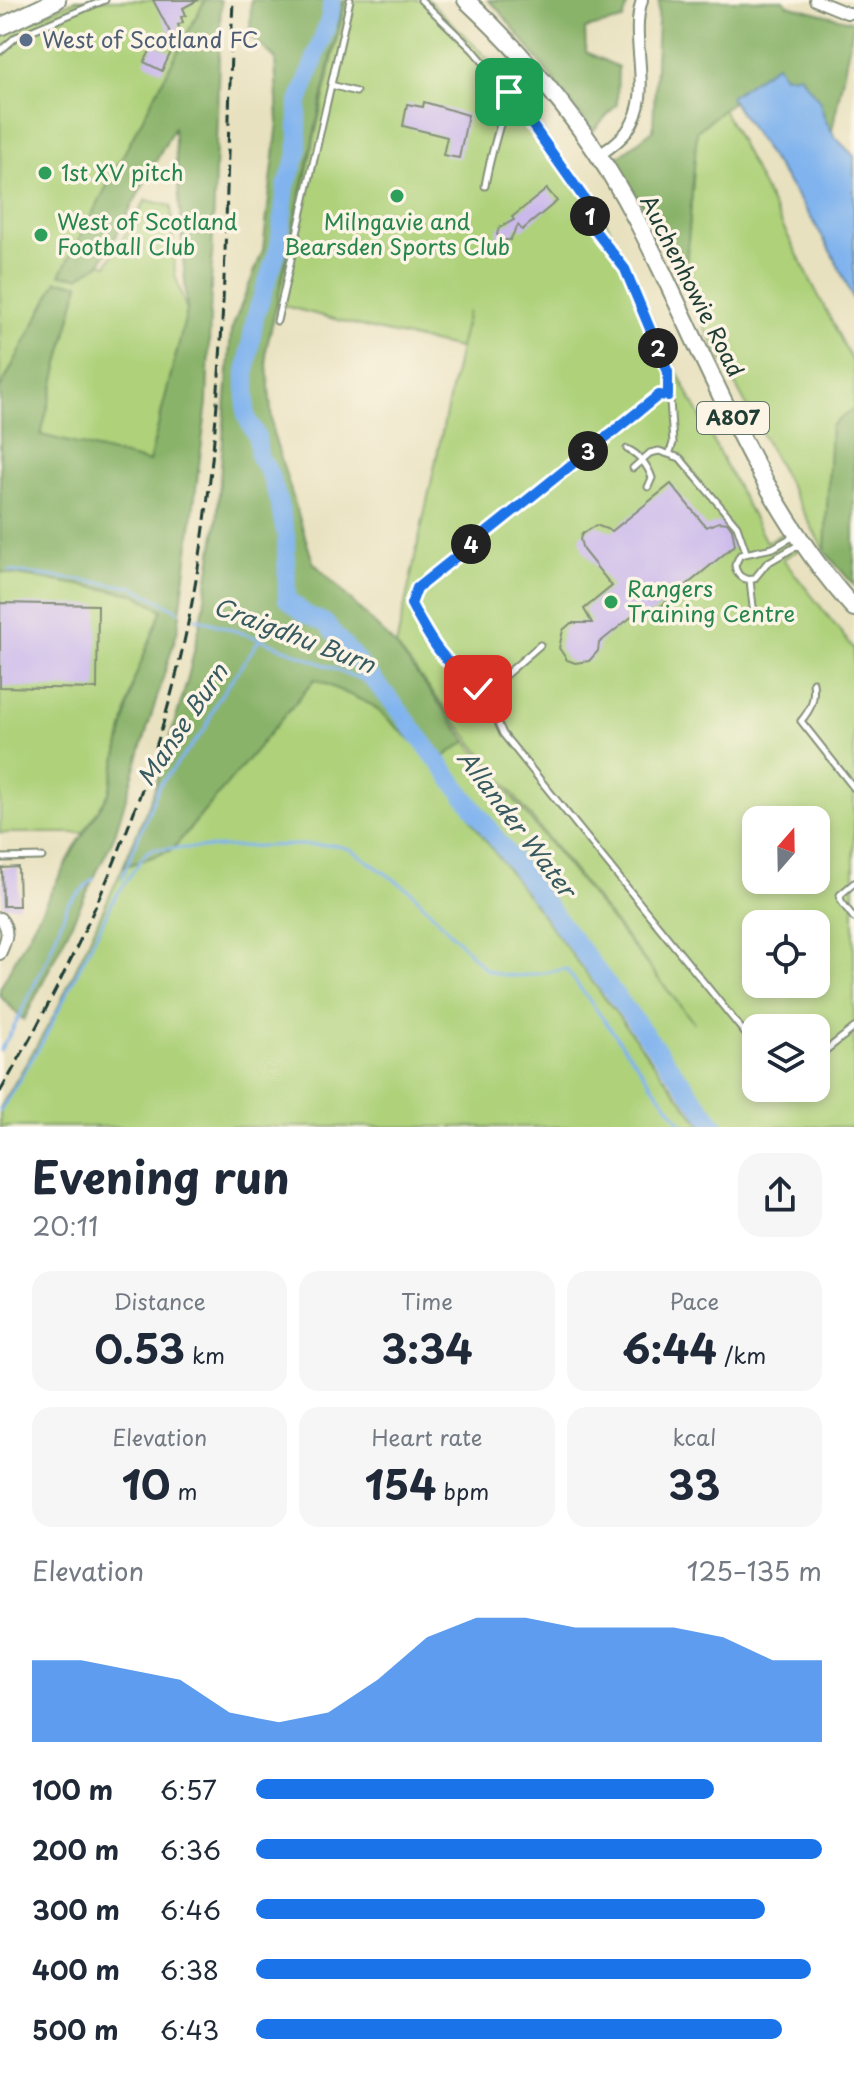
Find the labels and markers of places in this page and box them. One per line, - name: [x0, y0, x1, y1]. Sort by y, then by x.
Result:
- place label: West of Scotland FC: [42, 22, 259, 55]
- marker: West of Scotland FC: [17, 31, 35, 49]
- pin: [475, 58, 543, 126]
- place label: 1st XV pitch: [61, 155, 183, 188]
- marker: 1st XV pitch: [36, 164, 54, 182]
- marker: Milngavie and Bearsden Sports Club: [388, 187, 406, 205]
- pin: 1: [570, 196, 610, 236]
- place label: West of Scotland Football Club: [57, 204, 238, 262]
- place label: Milngavie and Bearsden Sports Club: [284, 204, 510, 262]
- marker: West of Scotland Football Club: [32, 226, 50, 244]
- pin: 2: [638, 328, 678, 368]
- pin: 3: [568, 431, 608, 471]
- pin: 4: [451, 524, 491, 564]
- place label: Rangers Training Centre: [627, 571, 795, 629]
- marker: Rangers Training Centre: [602, 593, 620, 611]
- pin: [444, 655, 512, 723]

